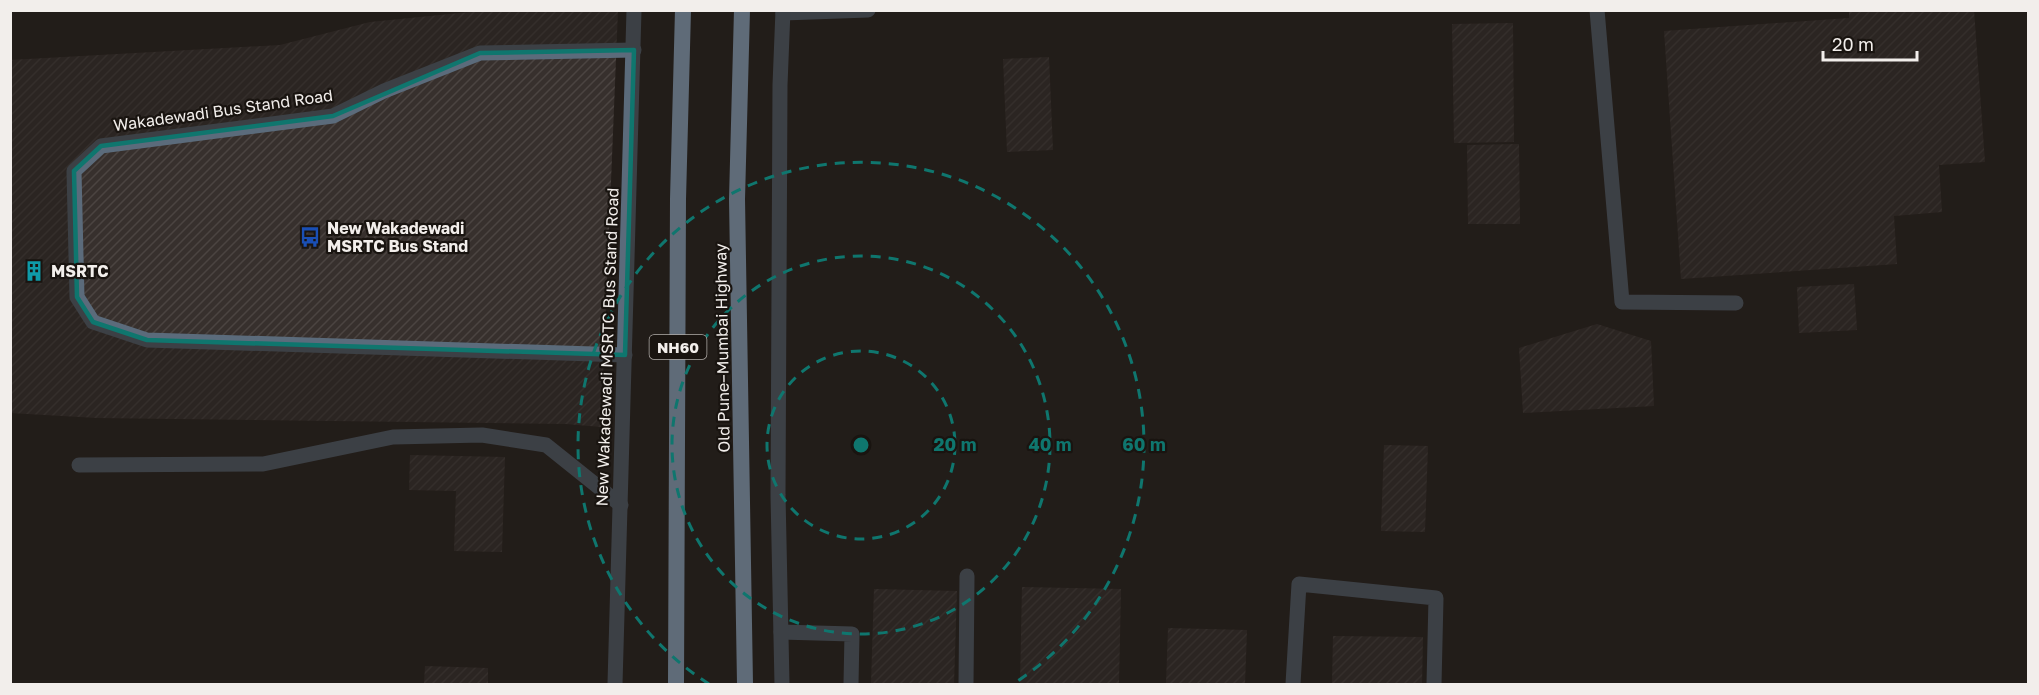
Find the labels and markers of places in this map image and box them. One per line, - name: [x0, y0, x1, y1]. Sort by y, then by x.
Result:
- place label: New Wakadewadi MSRTC Bus Stand: [327, 218, 468, 256]
- bus stop icon: New Wakadewadi MSRTC Bus Stand: [298, 225, 322, 249]
- building icon: MSRTC: [22, 259, 46, 283]
- place label: MSRTC: [51, 261, 109, 281]
- centre of rings: [851, 435, 871, 455]

